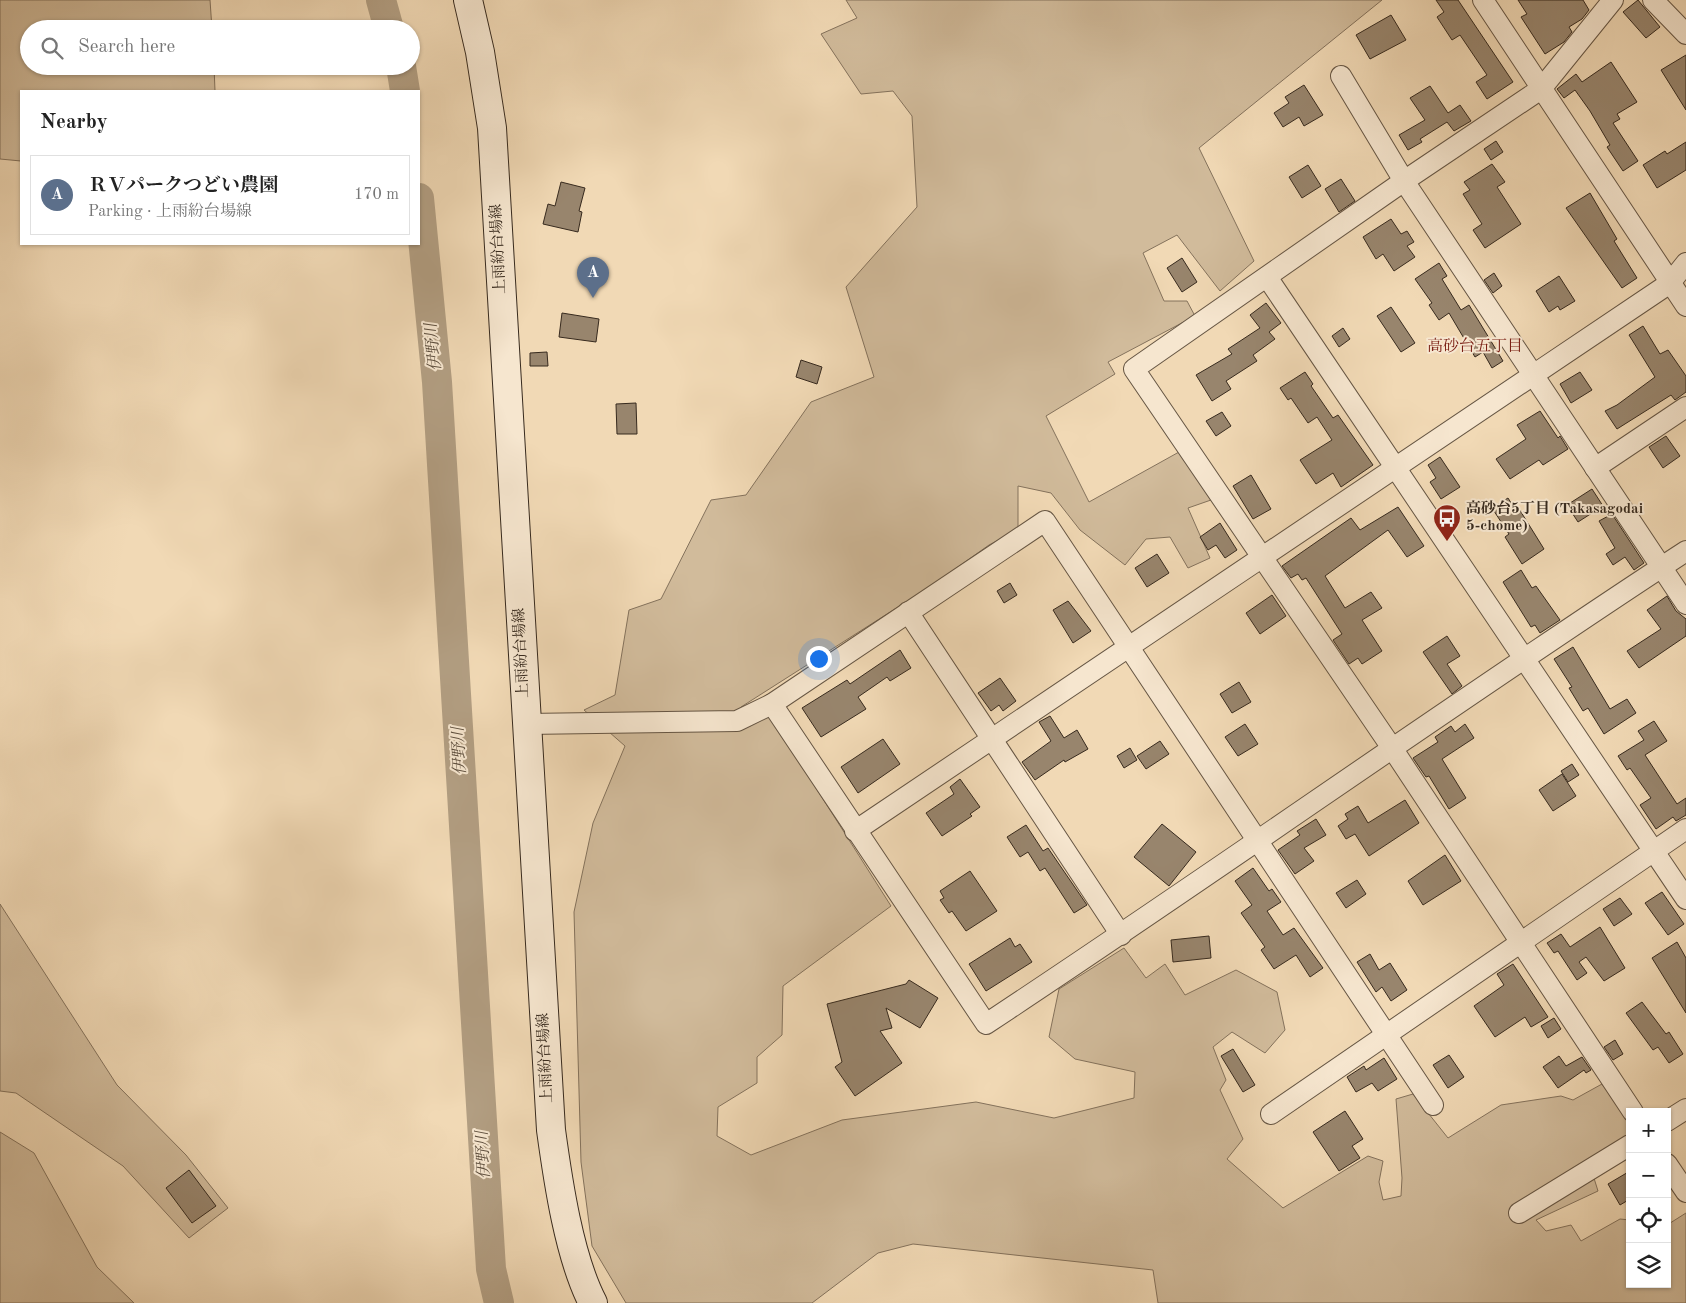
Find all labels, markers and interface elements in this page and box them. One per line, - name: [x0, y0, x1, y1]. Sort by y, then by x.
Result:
- search box: [20, 20, 420, 75]
- icon: search: [38, 34, 66, 62]
- text: Search here: [78, 38, 175, 57]
- text: Nearby: [40, 112, 108, 133]
- text: ＲＶパークつどい農園: [88, 177, 278, 196]
- text: A: [51, 187, 63, 203]
- text: 170 m: [354, 187, 399, 203]
- text: Parking · 上雨紛台場線: [88, 204, 252, 220]
- street label: 上雨紛台場線: [487, 204, 509, 294]
- pin: A: [577, 257, 609, 298]
- water label: 伊野川: [421, 320, 444, 372]
- district label: 高砂台五丁目: [1427, 337, 1523, 355]
- place label: 高砂台5丁目 (Takasagodai 5-chome): [1466, 500, 1643, 534]
- bus stop icon: 高砂台5丁目 (Takasagodai 5-chome): [1432, 503, 1462, 542]
- street label: 上雨紛台場線: [510, 608, 532, 698]
- your location: [806, 646, 832, 672]
- water label: 伊野川: [449, 725, 469, 775]
- street label: 上雨紛台場線: [534, 1013, 556, 1103]
- map controls: [1626, 1108, 1671, 1288]
- button: +: [1626, 1108, 1671, 1153]
- water label: 伊野川: [473, 1129, 493, 1179]
- button: −: [1626, 1153, 1671, 1198]
- button: locate: [1626, 1198, 1671, 1243]
- button: layers: [1626, 1243, 1671, 1288]

